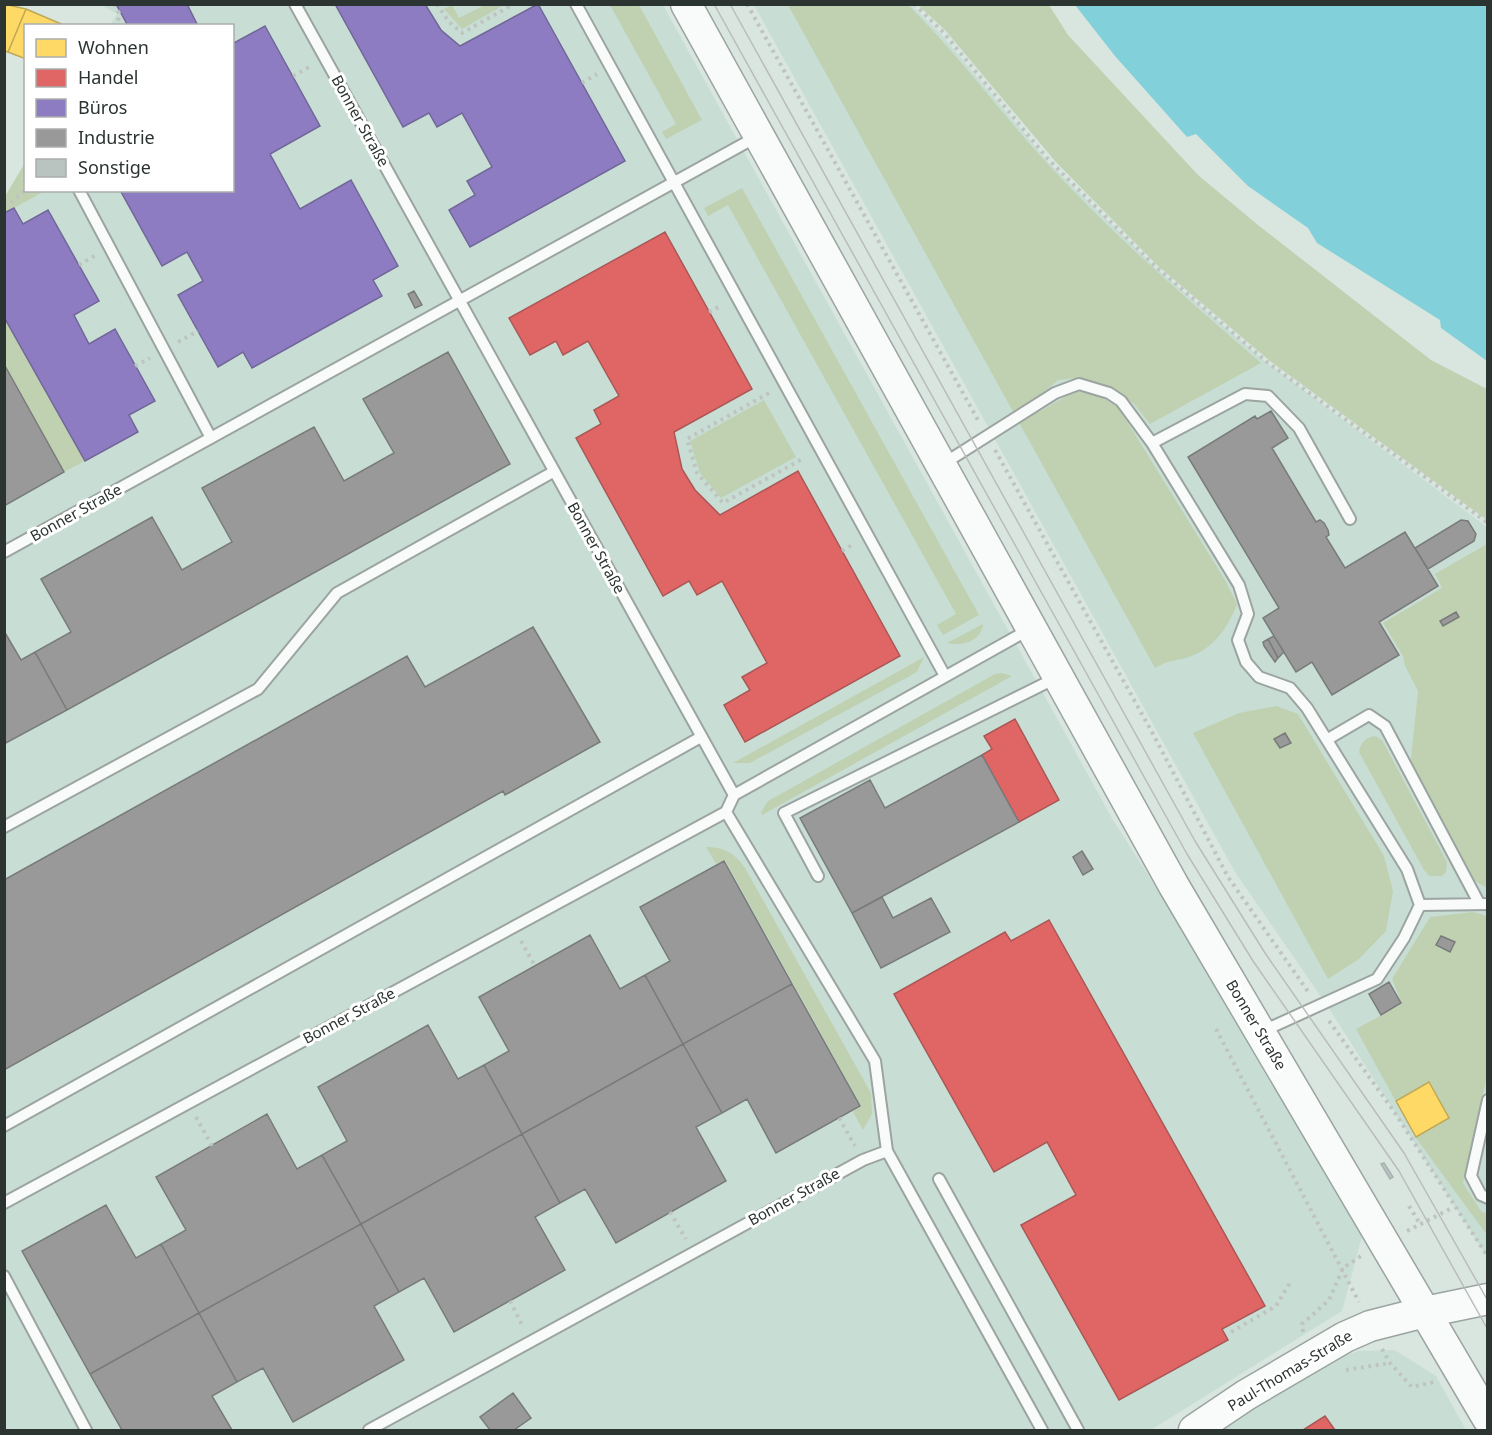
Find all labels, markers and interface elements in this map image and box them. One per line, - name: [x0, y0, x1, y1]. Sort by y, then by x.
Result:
- legend: [24, 24, 234, 192]
- text: Wohnen: [78, 35, 149, 59]
- text: Handel: [78, 65, 138, 89]
- street label: Bonner Straße: [327, 71, 394, 170]
- text: Büros: [78, 95, 127, 119]
- text: Industrie: [78, 125, 155, 149]
- text: Sonstige: [78, 155, 151, 179]
- street label: Bonner Straße: [26, 479, 125, 546]
- street label: Bonner Straße: [563, 498, 630, 597]
- street label: Bonner Straße: [1222, 976, 1292, 1073]
- street label: Bonner Straße: [299, 982, 398, 1048]
- street label: Bonner Straße: [744, 1163, 843, 1230]
- street label: Paul-Thomas-Straße: [1224, 1325, 1355, 1415]

